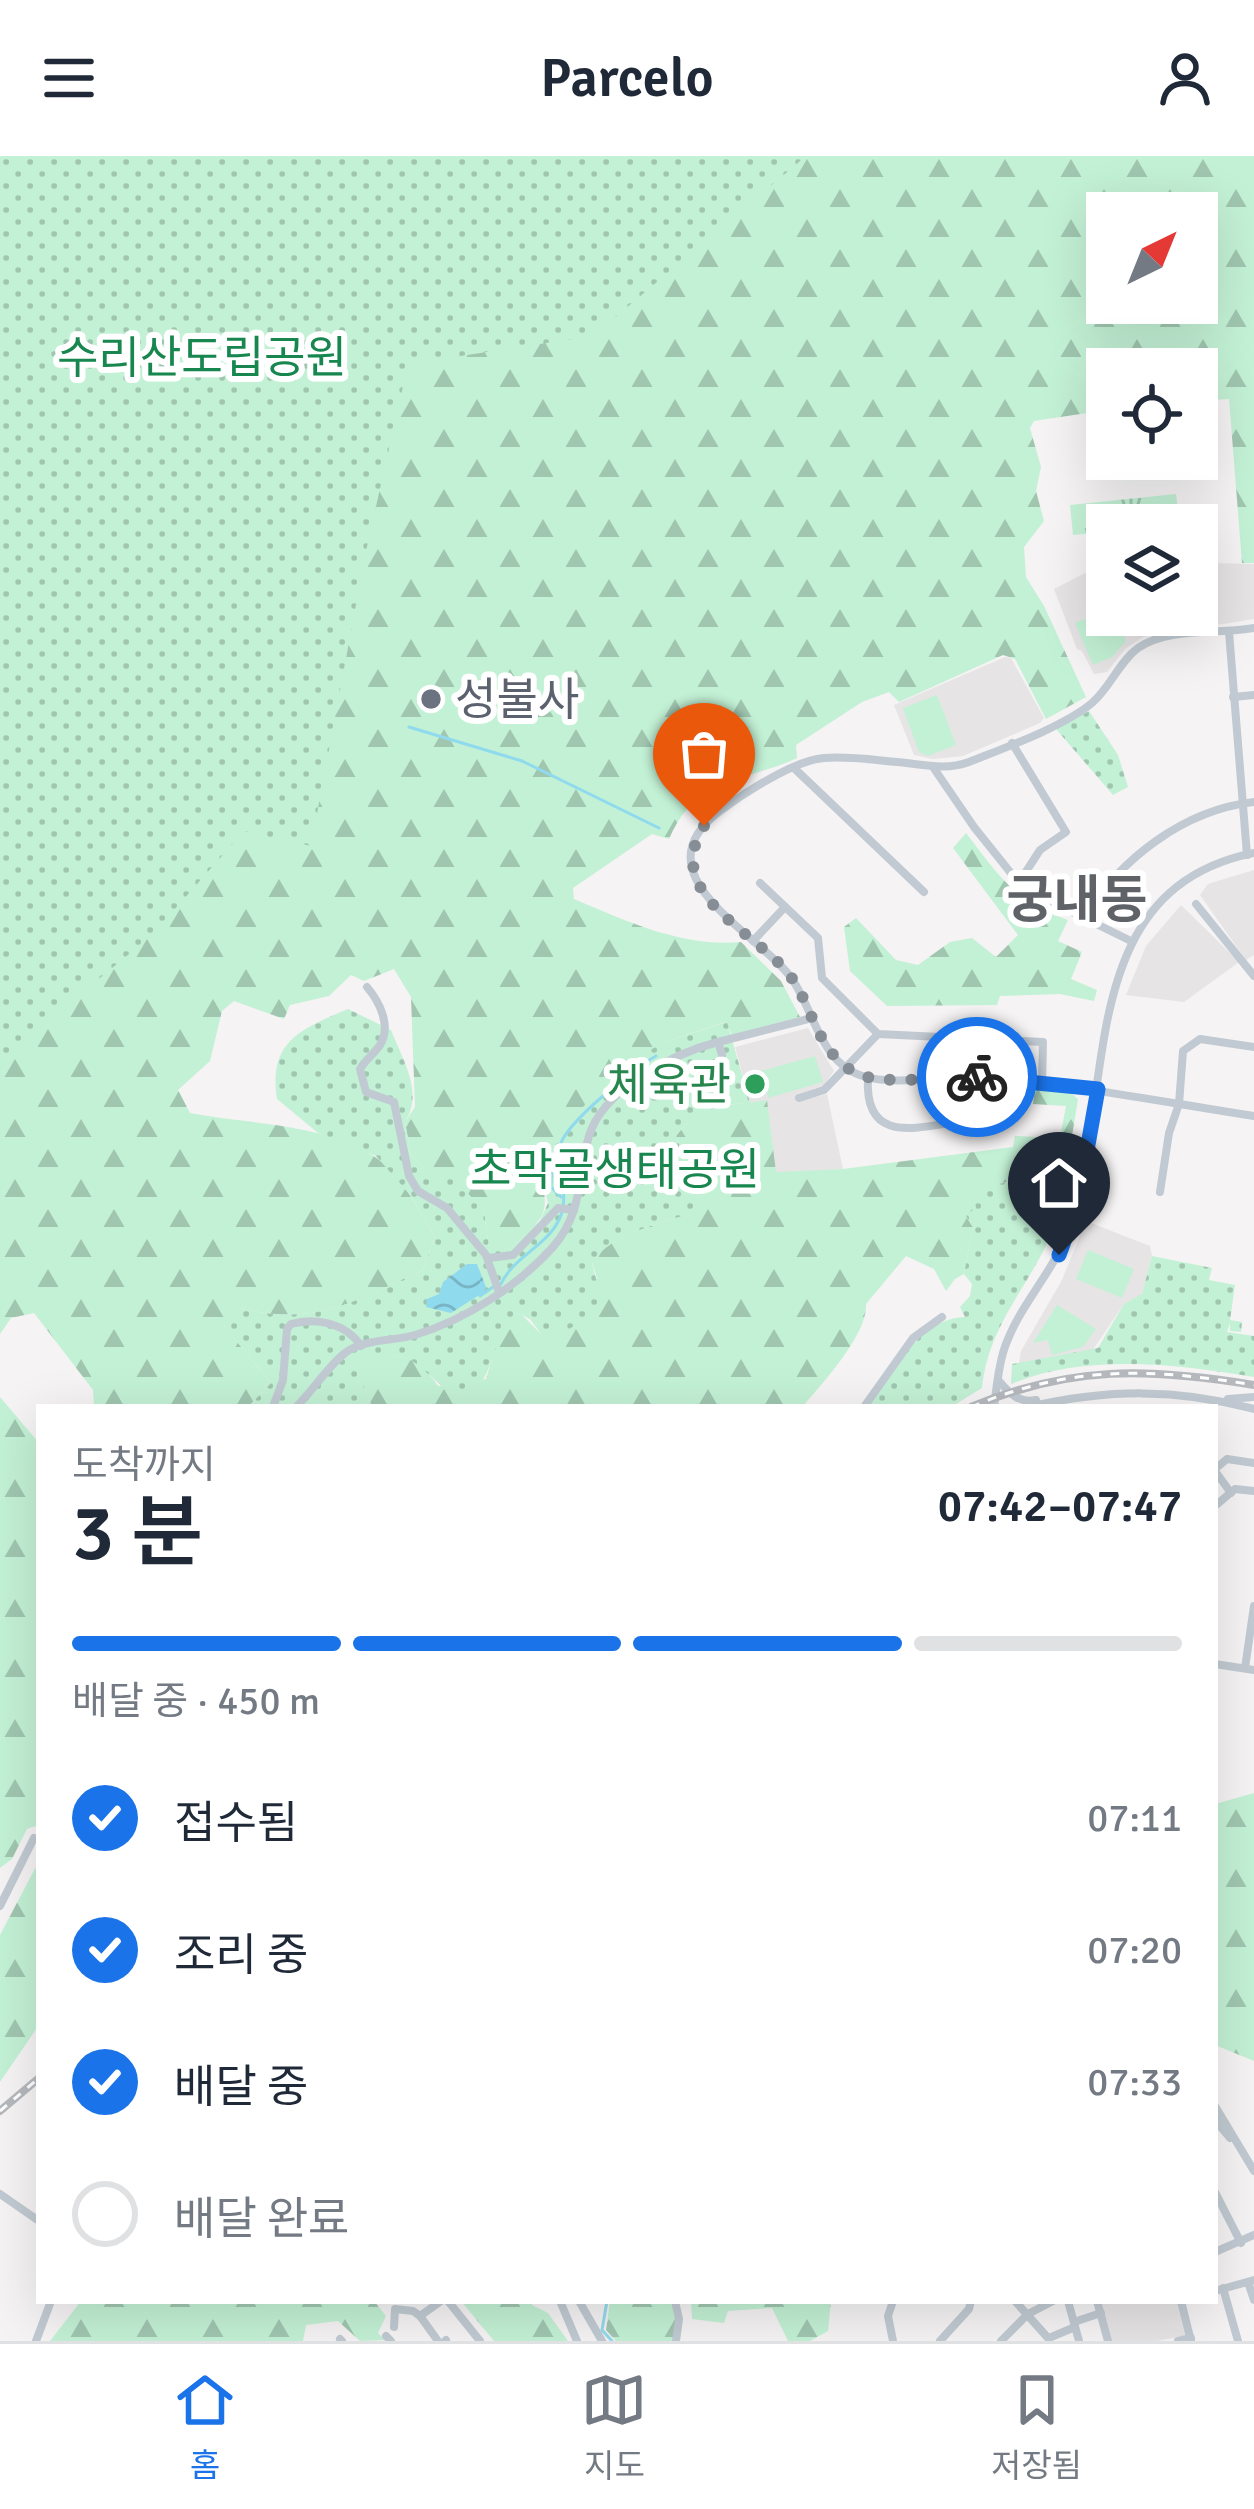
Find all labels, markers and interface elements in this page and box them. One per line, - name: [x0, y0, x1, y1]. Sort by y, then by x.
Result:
- icon: menu: [36, 45, 102, 111]
- text: Parcelo: [540, 45, 714, 112]
- icon: person: [1152, 45, 1218, 111]
- north arrow: [1086, 192, 1218, 324]
- map controls: [1086, 192, 1218, 636]
- park label: 수리산도립공원: [57, 331, 347, 386]
- button: locate: [1086, 348, 1218, 480]
- button: layers: [1086, 504, 1218, 636]
- place label: 성불사: [455, 673, 579, 728]
- marker: 성불사: [418, 686, 444, 712]
- pin: [653, 703, 755, 826]
- icon: bag: [671, 721, 737, 787]
- district label: 궁내동: [1007, 869, 1147, 932]
- courier: [917, 1017, 1037, 1137]
- icon: bike: [944, 1044, 1010, 1110]
- place label: 체육관: [607, 1058, 731, 1113]
- marker: 체육관: [742, 1071, 768, 1097]
- pin: [1008, 1132, 1110, 1255]
- park label: 초막골생태공원: [470, 1143, 760, 1198]
- icon: home: [1026, 1150, 1092, 1216]
- text: 도착까지: [72, 1441, 216, 1489]
- text: 07:42–07:47: [938, 1479, 1182, 1534]
- text: 3 분: [72, 1486, 203, 1582]
- text: 배달 중 · 450 m: [72, 1677, 320, 1725]
- icon: check: [72, 1785, 138, 1851]
- text: 07:11: [1087, 1794, 1182, 1842]
- text: 접수됨: [174, 1796, 298, 1851]
- icon: check: [72, 1917, 138, 1983]
- text: 07:20: [1087, 1926, 1182, 1974]
- text: 조리 중: [174, 1928, 308, 1983]
- icon: check: [72, 2049, 138, 2115]
- text: 07:33: [1087, 2058, 1182, 2106]
- text: 배달 중: [174, 2060, 308, 2115]
- text: 배달 완료: [174, 2192, 350, 2247]
- tab: 홈: [172, 2367, 238, 2487]
- tab: 지도: [581, 2367, 647, 2487]
- tab: 저장됨: [991, 2367, 1082, 2487]

